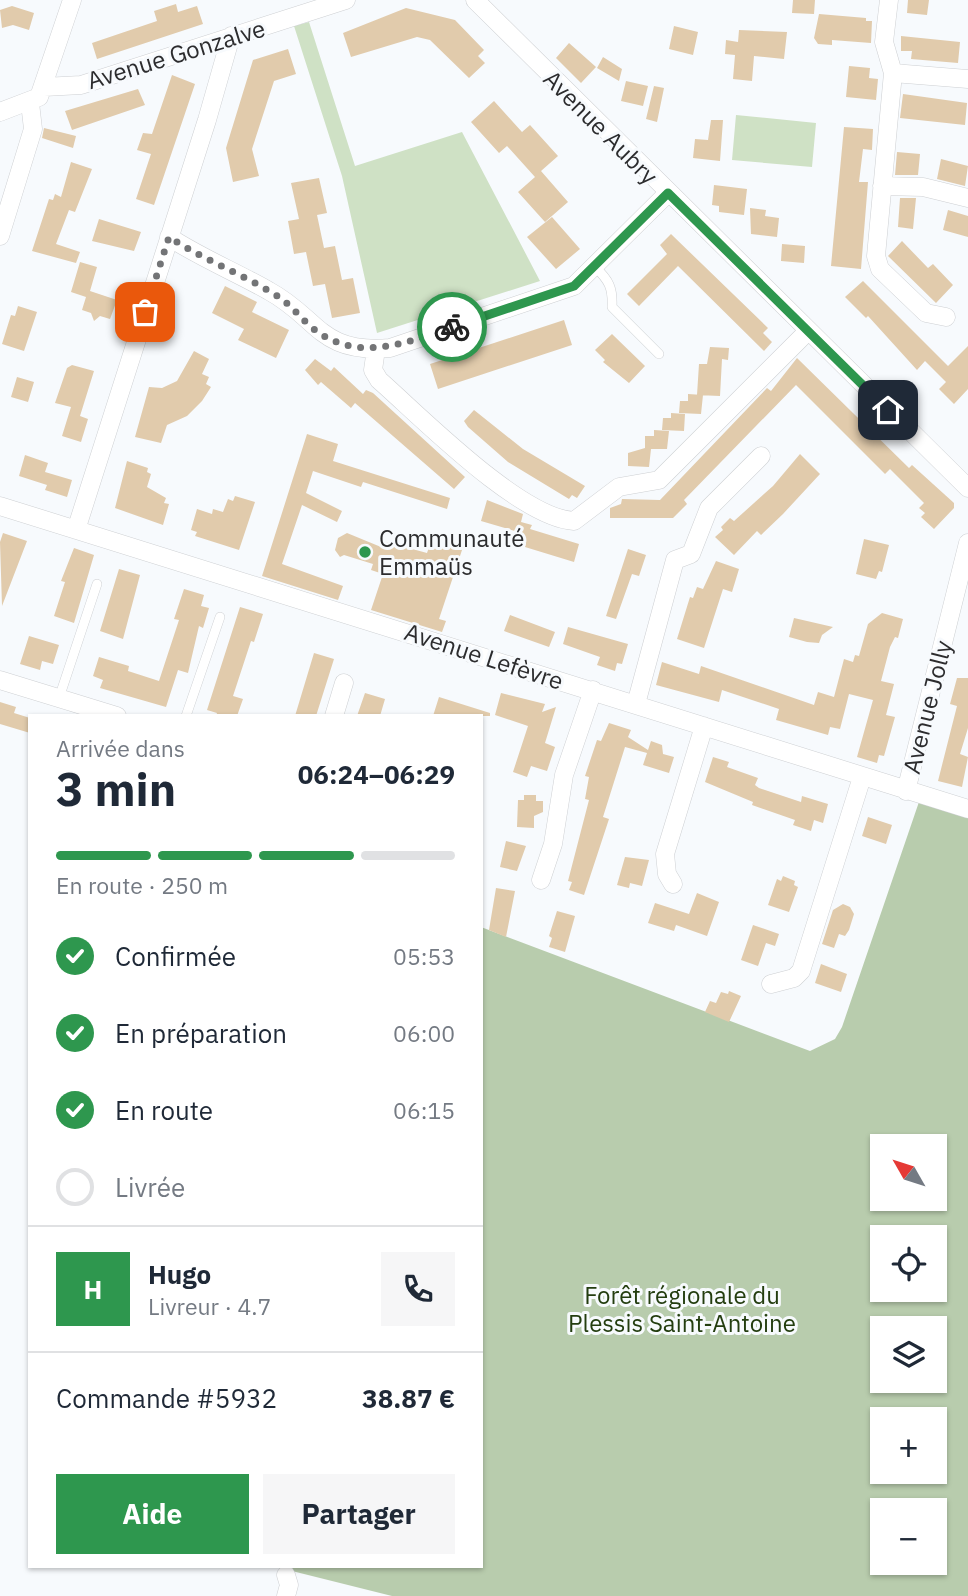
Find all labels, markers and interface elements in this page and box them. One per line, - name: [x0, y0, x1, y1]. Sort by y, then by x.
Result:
- street label: Avenue Gonzalve: [83, 12, 269, 96]
- street label: Avenue Aubry: [537, 63, 665, 191]
- pin: [115, 282, 175, 342]
- courier: [417, 292, 487, 362]
- icon: bag: [126, 293, 164, 331]
- icon: bike: [433, 308, 471, 346]
- pin: [858, 380, 918, 440]
- icon: home: [869, 391, 907, 429]
- place label: Communauté Emmaüs: [379, 522, 524, 582]
- marker: Communauté Emmaüs: [357, 544, 373, 560]
- street label: Avenue Lefèvre: [401, 615, 567, 697]
- street label: Avenue Jolly: [895, 637, 959, 777]
- text: Arrivée dans: [56, 733, 185, 763]
- text: 06:24–06:29: [298, 757, 455, 791]
- text: 3 min: [56, 759, 176, 819]
- text: En route · 250 m: [56, 870, 228, 900]
- icon: check: [56, 937, 94, 975]
- text: Confirmée: [115, 939, 236, 973]
- text: 05:53: [393, 941, 455, 971]
- icon: check: [56, 1014, 94, 1052]
- text: En préparation: [115, 1016, 287, 1050]
- text: 06:00: [393, 1018, 455, 1048]
- icon: check: [56, 1091, 94, 1129]
- text: En route: [115, 1093, 213, 1127]
- text: 06:15: [393, 1095, 455, 1125]
- north arrow: [870, 1134, 947, 1211]
- map controls: [870, 1134, 947, 1575]
- text: Livrée: [115, 1170, 185, 1204]
- button: locate: [870, 1225, 947, 1302]
- button: phone: [381, 1252, 455, 1326]
- text: Hugo: [148, 1257, 211, 1291]
- text: H: [84, 1272, 102, 1306]
- park label: Forêt régionale du Plessis Saint-Antoine: [568, 1279, 796, 1339]
- text: Livreur · 4.7: [148, 1291, 271, 1321]
- button: layers: [870, 1316, 947, 1393]
- text: Commande #5932: [56, 1381, 277, 1415]
- text: 38.87 €: [362, 1381, 455, 1415]
- button: +: [870, 1407, 947, 1484]
- button: Aide: [56, 1474, 249, 1554]
- button: Partager: [263, 1474, 455, 1554]
- button: −: [870, 1498, 947, 1575]

